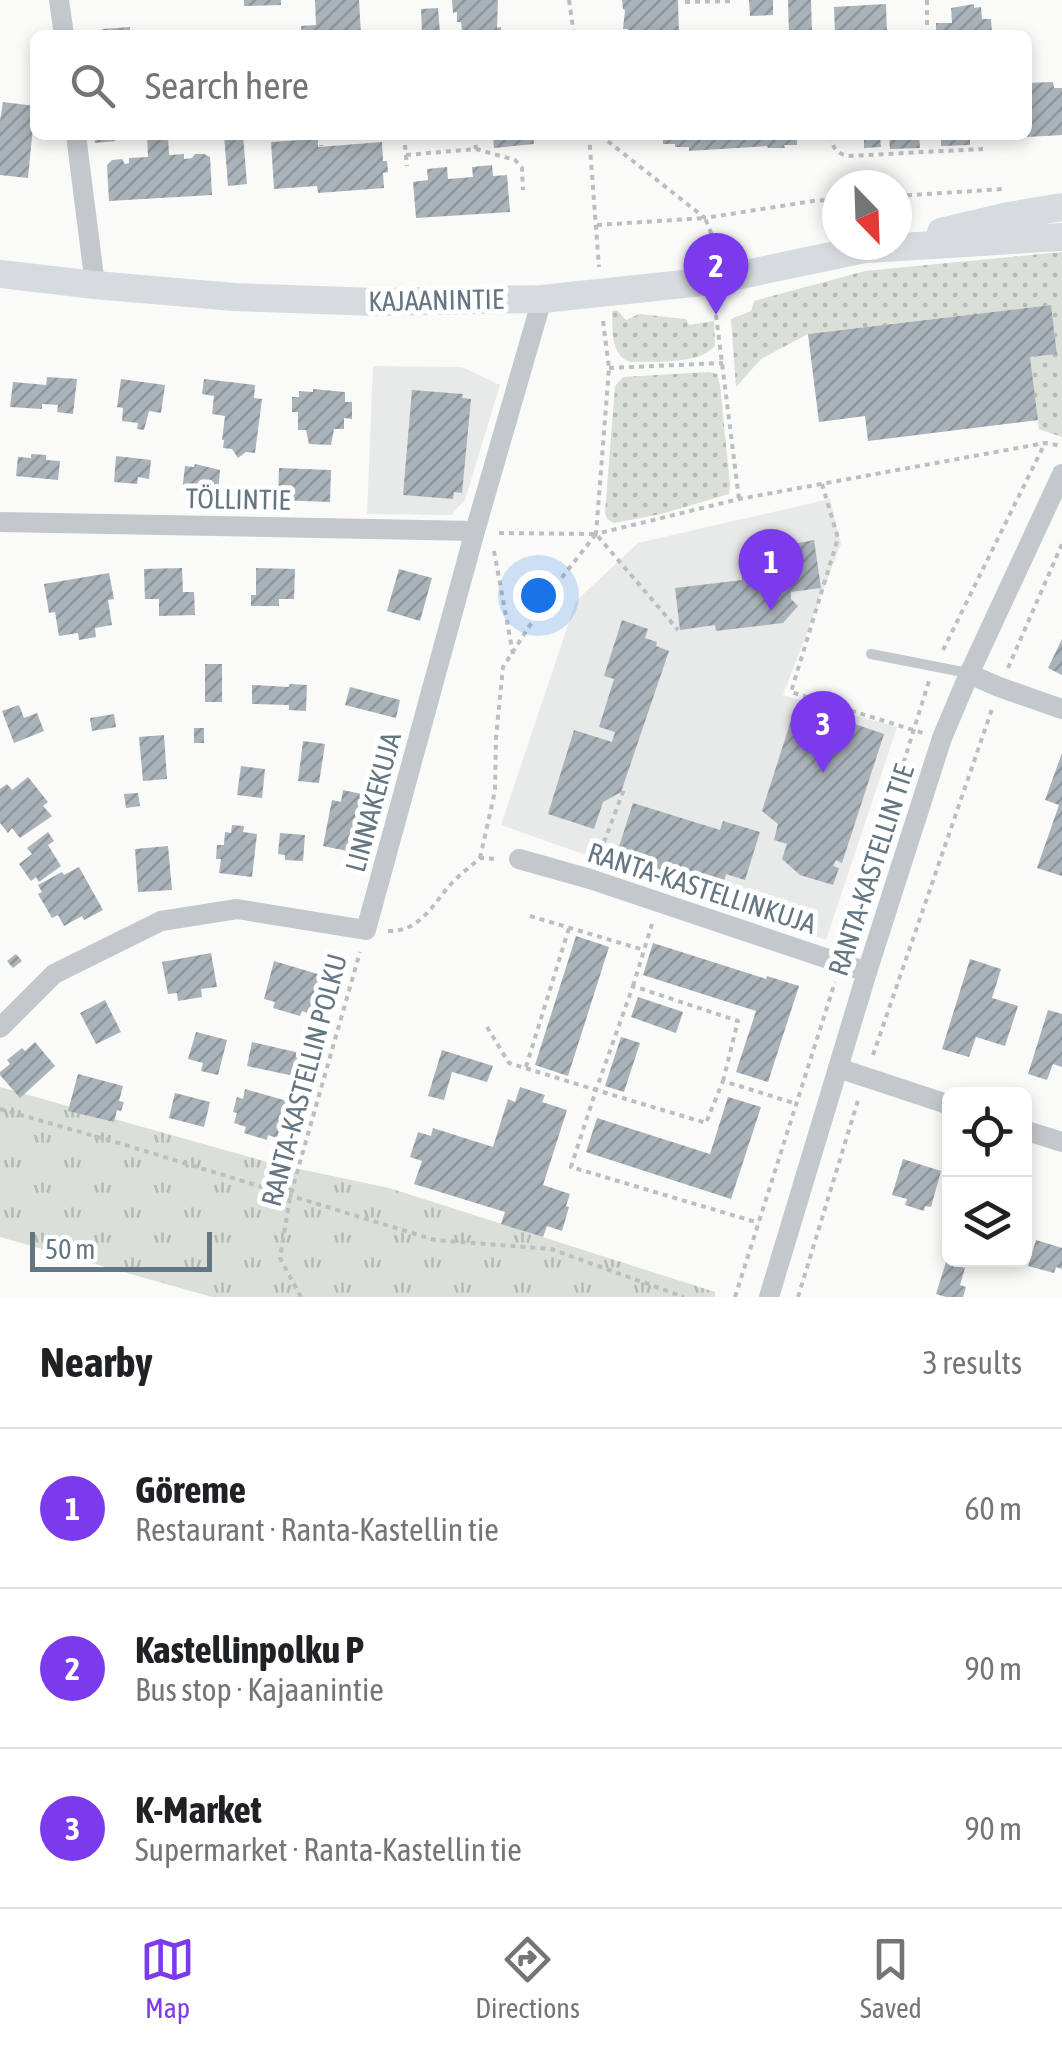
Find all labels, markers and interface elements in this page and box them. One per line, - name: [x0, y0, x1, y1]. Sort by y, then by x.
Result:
- search box: [30, 30, 1032, 140]
- icon: search: [65, 58, 120, 113]
- text: Search here: [145, 64, 309, 107]
- north arrow: [822, 170, 912, 260]
- pin: 2: [684, 232, 748, 315]
- street label: KAJAANINTIE: [368, 283, 504, 317]
- street label: TÖLLINTIE: [185, 482, 291, 516]
- pin: 1: [738, 528, 804, 611]
- your location: [513, 570, 564, 621]
- pin: 3: [790, 690, 856, 773]
- street label: LINNAKEKUJA: [339, 728, 407, 875]
- street label: RANTA-KASTELLIN TIE: [822, 760, 920, 980]
- street label: RANTA-KASTELLINKUJA: [584, 836, 820, 940]
- street label: RANTA-KASTELLIN POLKU: [255, 950, 353, 1210]
- map controls: [942, 1087, 1032, 1267]
- button: locate: [942, 1087, 1032, 1177]
- button: layers: [942, 1177, 1032, 1267]
- scale bar: [30, 1227, 212, 1272]
- text: 50 m: [45, 1233, 95, 1265]
- text: Nearby: [40, 1338, 153, 1386]
- text: 3 results: [923, 1344, 1022, 1381]
- text: Göreme: [135, 1468, 246, 1511]
- text: 1: [65, 1490, 80, 1527]
- text: 60 m: [964, 1490, 1022, 1527]
- text: Restaurant · Ranta-Kastellin tie: [135, 1511, 499, 1548]
- text: Kastellinpolku P: [135, 1628, 364, 1671]
- text: 2: [65, 1650, 80, 1687]
- text: 90 m: [964, 1650, 1022, 1687]
- text: Bus stop · Kajaanintie: [135, 1671, 384, 1708]
- text: K-Market: [135, 1788, 262, 1831]
- text: 3: [65, 1810, 80, 1847]
- text: 90 m: [964, 1810, 1022, 1847]
- text: Supermarket · Ranta-Kastellin tie: [135, 1831, 522, 1868]
- tab: Map: [140, 1932, 195, 2024]
- tab: Directions: [475, 1932, 580, 2024]
- tab: Saved: [860, 1932, 922, 2024]

